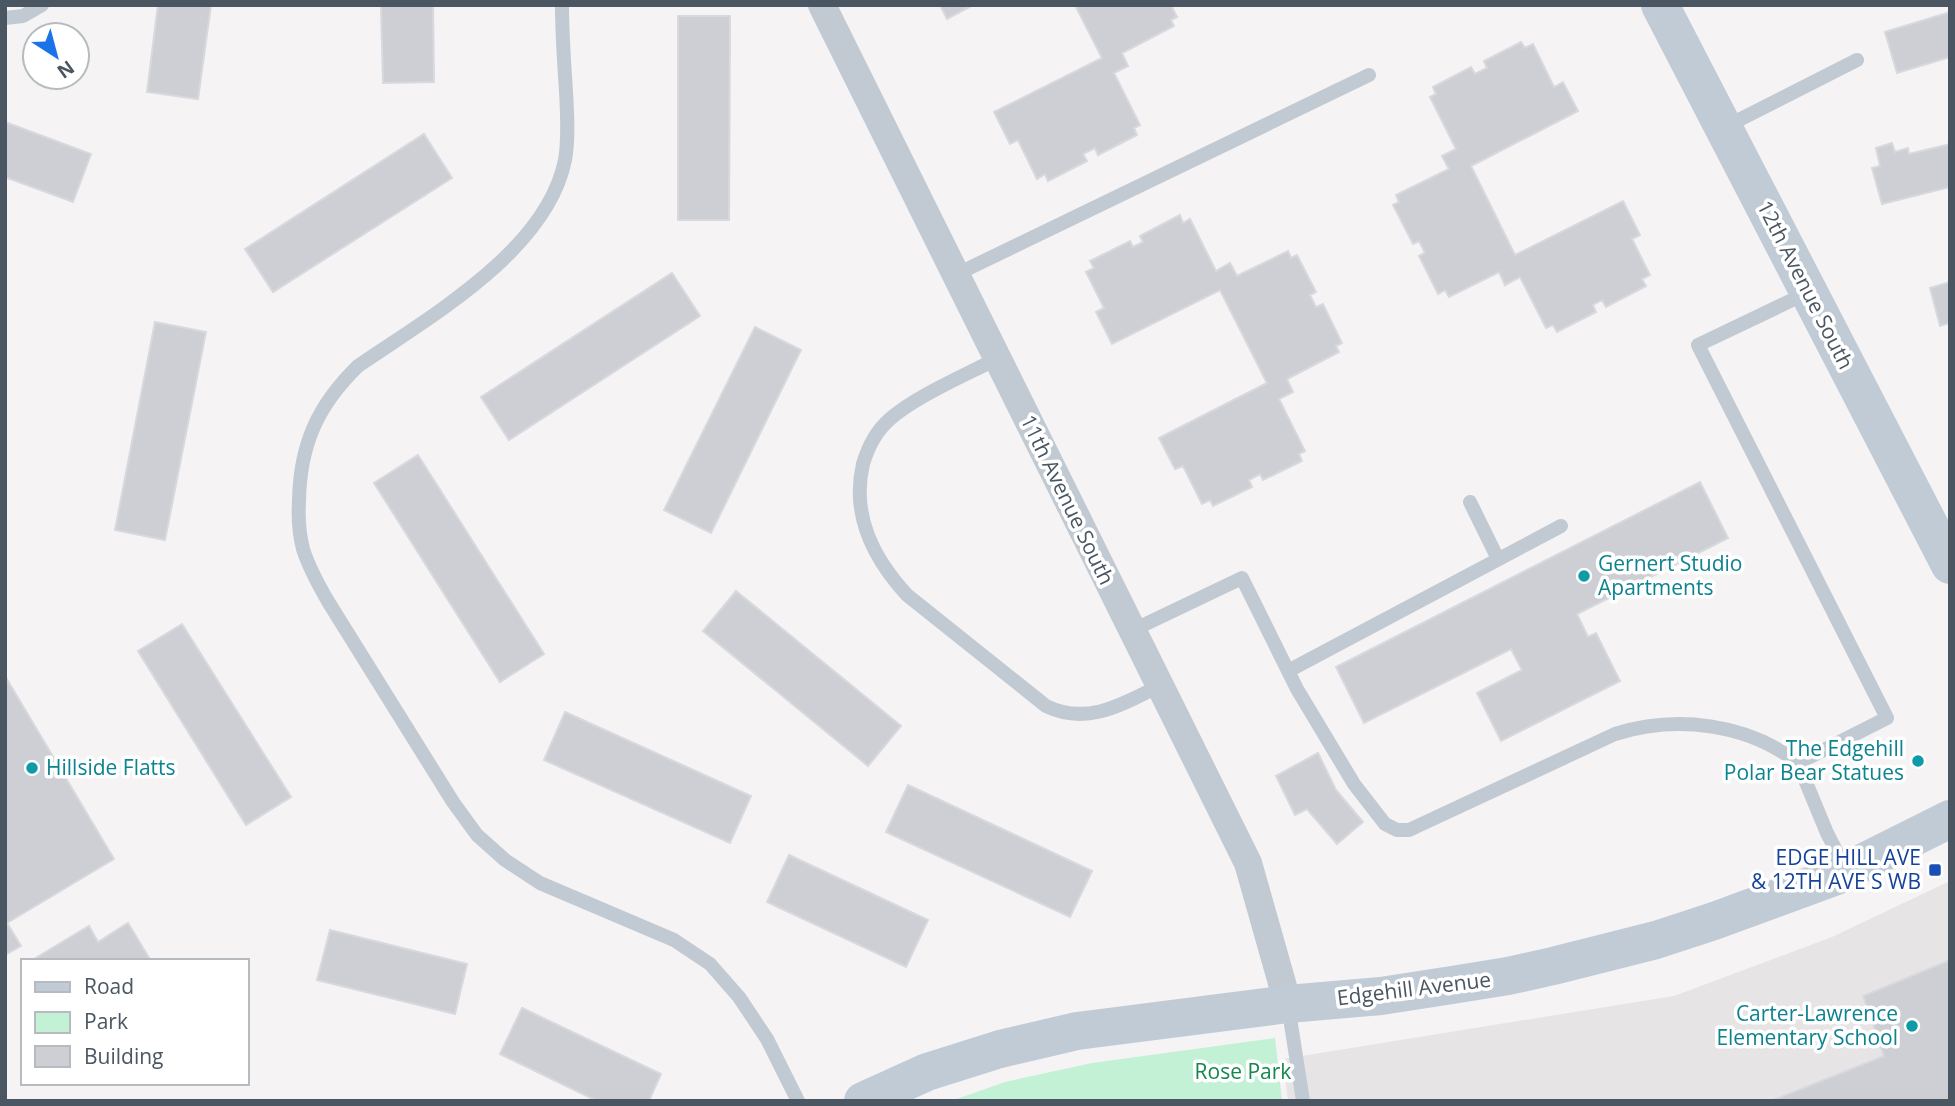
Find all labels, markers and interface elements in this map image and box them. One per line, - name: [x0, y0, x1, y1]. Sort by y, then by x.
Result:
- north arrow: [21, 21, 91, 91]
- text: N: [52, 55, 80, 85]
- street label: 12th Avenue South: [1751, 195, 1861, 374]
- street label: 11th Avenue South: [1015, 410, 1121, 589]
- place label: Gernert Studio Apartments: [1598, 549, 1743, 601]
- marker: Gernert Studio Apartments: [1576, 568, 1592, 584]
- place label: The Edgehill Polar Bear Statues: [1724, 734, 1904, 786]
- place label: Hillside Flatts: [46, 753, 176, 781]
- marker: The Edgehill Polar Bear Statues: [1910, 753, 1926, 769]
- marker: Hillside Flatts: [24, 760, 40, 776]
- place label: EDGE HILL AVE & 12TH AVE S WB: [1751, 843, 1921, 895]
- marker: EDGE HILL AVE & 12TH AVE S WB: [1927, 862, 1943, 878]
- legend: [21, 959, 248, 1085]
- street label: Edgehill Avenue: [1335, 965, 1493, 1011]
- text: Road: [84, 972, 134, 1000]
- place label: Carter-Lawrence Elementary School: [1716, 999, 1898, 1051]
- text: Park: [84, 1007, 128, 1035]
- marker: Carter-Lawrence Elementary School: [1904, 1018, 1920, 1034]
- text: Building: [84, 1042, 163, 1070]
- park label: Rose Park: [1195, 1057, 1291, 1085]

